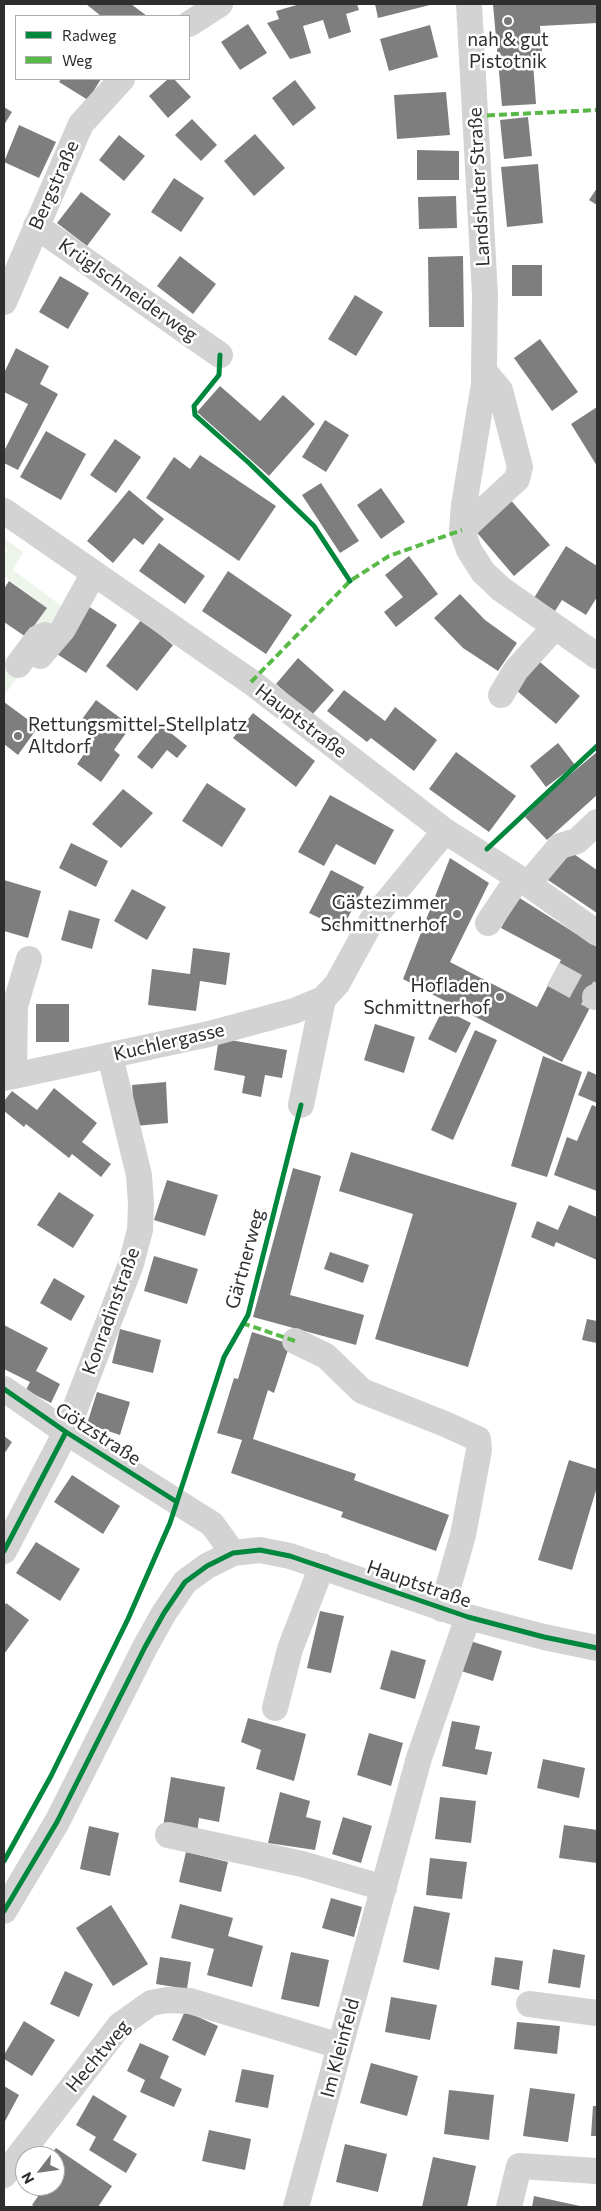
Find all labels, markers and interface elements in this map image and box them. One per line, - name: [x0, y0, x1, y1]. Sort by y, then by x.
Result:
- legend: [15, 15, 190, 80]
- marker: nah & gut Pistotnik: [502, 15, 514, 27]
- text: Radweg: [62, 26, 116, 44]
- place label: nah & gut Pistotnik: [467, 29, 549, 73]
- text: Weg: [62, 51, 92, 69]
- street label: Landshuter Straße: [463, 107, 495, 267]
- street label: Bergstraße: [24, 137, 84, 233]
- street label: Krüglschneiderweg: [54, 233, 202, 347]
- street label: Hauptstraße: [251, 679, 351, 763]
- place label: Rettungsmittel-Stellplatz Altdorf: [28, 714, 247, 758]
- marker: Rettungsmittel-Stellplatz Altdorf: [12, 730, 24, 742]
- place label: Gästezimmer Schmittnerhof: [320, 892, 447, 936]
- marker: Gästezimmer Schmittnerhof: [451, 908, 463, 920]
- place label: Hofladen Schmittnerhof: [363, 975, 490, 1019]
- marker: Hofladen Schmittnerhof: [494, 991, 506, 1003]
- street label: Kuchlergasse: [111, 1018, 227, 1066]
- street label: Gärtnerweg: [221, 1206, 269, 1312]
- street label: Konradinstraße: [77, 1244, 145, 1378]
- street label: Götzstraße: [51, 1398, 145, 1470]
- street label: Hauptstraße: [364, 1555, 474, 1613]
- street label: Im Kleinfeld: [316, 1996, 364, 2100]
- street label: Hechtweg: [61, 2015, 135, 2097]
- north arrow: [15, 2146, 65, 2196]
- text: N: [17, 2169, 37, 2187]

